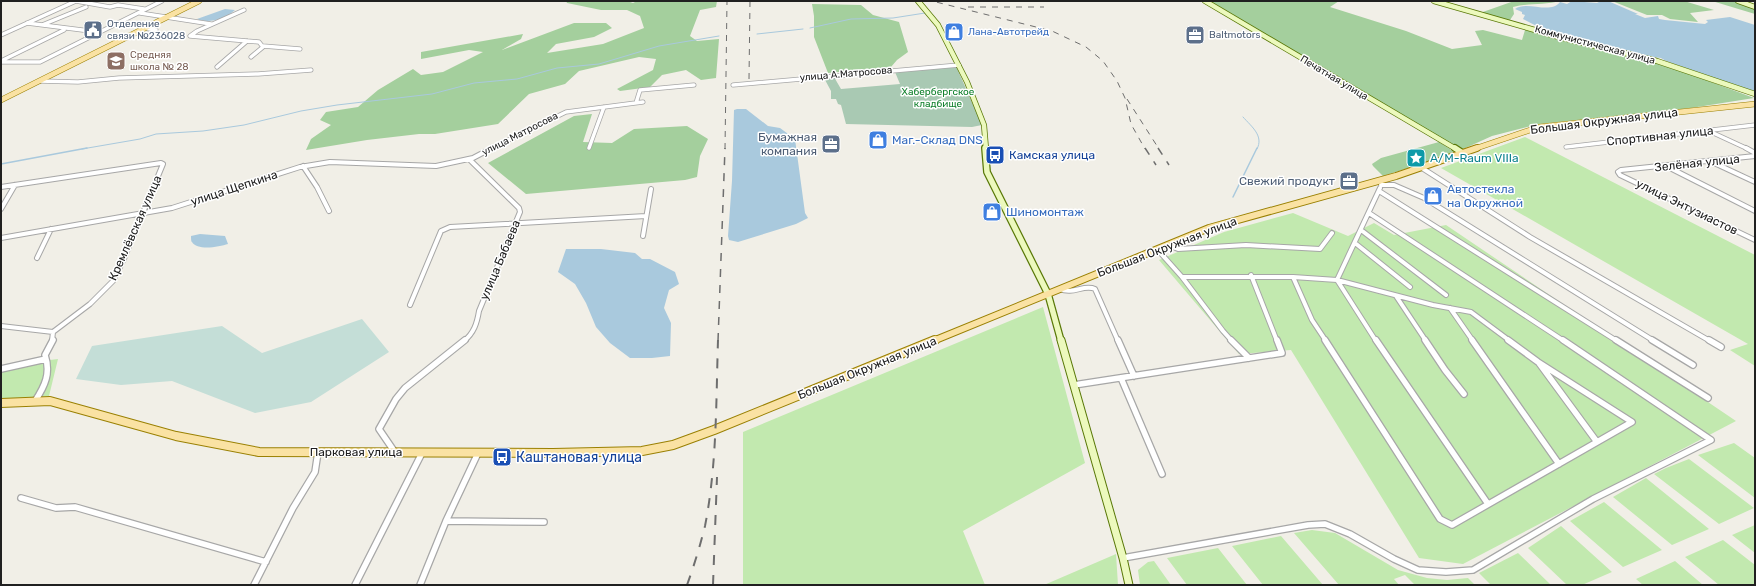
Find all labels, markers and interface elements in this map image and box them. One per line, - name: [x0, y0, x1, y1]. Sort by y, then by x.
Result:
- place label: Отделение связи №236028: [107, 18, 185, 42]
- public building icon: Отделение связи №236028: [82, 19, 104, 41]
- shop icon: Лана-Автотрейд: [943, 21, 965, 43]
- street label: Коммунистическая улица: [1534, 23, 1656, 67]
- office icon: Baltmotors: [1184, 24, 1206, 46]
- place label: Лана-Автотрейд: [968, 26, 1049, 38]
- place label: Baltmotors: [1209, 29, 1261, 41]
- place label: Средняя школа № 28: [130, 49, 189, 73]
- school or university icon: Средняя школа № 28: [105, 50, 127, 72]
- street label: Печатная улица: [1298, 53, 1370, 103]
- street label: улица А.Матросова: [799, 64, 893, 84]
- park label: Хабербергское кладбище: [902, 86, 975, 110]
- street label: Большая Окружная улица: [1529, 105, 1679, 137]
- street label: улица Матросова: [480, 110, 560, 158]
- street label: Спортивная улица: [1606, 123, 1714, 149]
- shop icon: Маг.-Склад DNS: [867, 129, 889, 151]
- place label: Бумажная компания: [758, 130, 817, 158]
- office icon: Бумажная компания: [820, 133, 842, 155]
- place label: Маг.-Склад DNS: [892, 133, 983, 147]
- bus stop icon: Камская улица: [984, 144, 1006, 166]
- place icon: A/M-Raum VIIIa: [1405, 147, 1427, 169]
- place label: Камская улица: [1009, 148, 1095, 162]
- place label: A/M-Raum VIIIa: [1430, 151, 1519, 165]
- street label: Зелёная улица: [1654, 152, 1740, 174]
- street label: улица Щепкина: [189, 167, 279, 209]
- office icon: Свежий продукт: [1338, 170, 1360, 192]
- street label: Кремлёвская улица: [105, 173, 165, 283]
- place label: Свежий продукт: [1239, 174, 1335, 188]
- street label: улица Энтузиастов: [1634, 176, 1740, 238]
- place label: Автостекла на Окружной: [1447, 182, 1523, 210]
- shop icon: Автостекла на Окружной: [1422, 185, 1444, 207]
- shop icon: Шиномонтаж: [981, 201, 1003, 223]
- place label: Шиномонтаж: [1006, 205, 1084, 219]
- street label: Большая Окружная улица: [1095, 214, 1239, 280]
- street label: улица Бабаева: [477, 218, 523, 302]
- street label: Большая Окружная улица: [796, 334, 938, 402]
- street label: Парковая улица: [310, 445, 402, 459]
- bus stop icon: Каштановая улица: [491, 446, 513, 468]
- place label: Каштановая улица: [516, 449, 642, 466]

